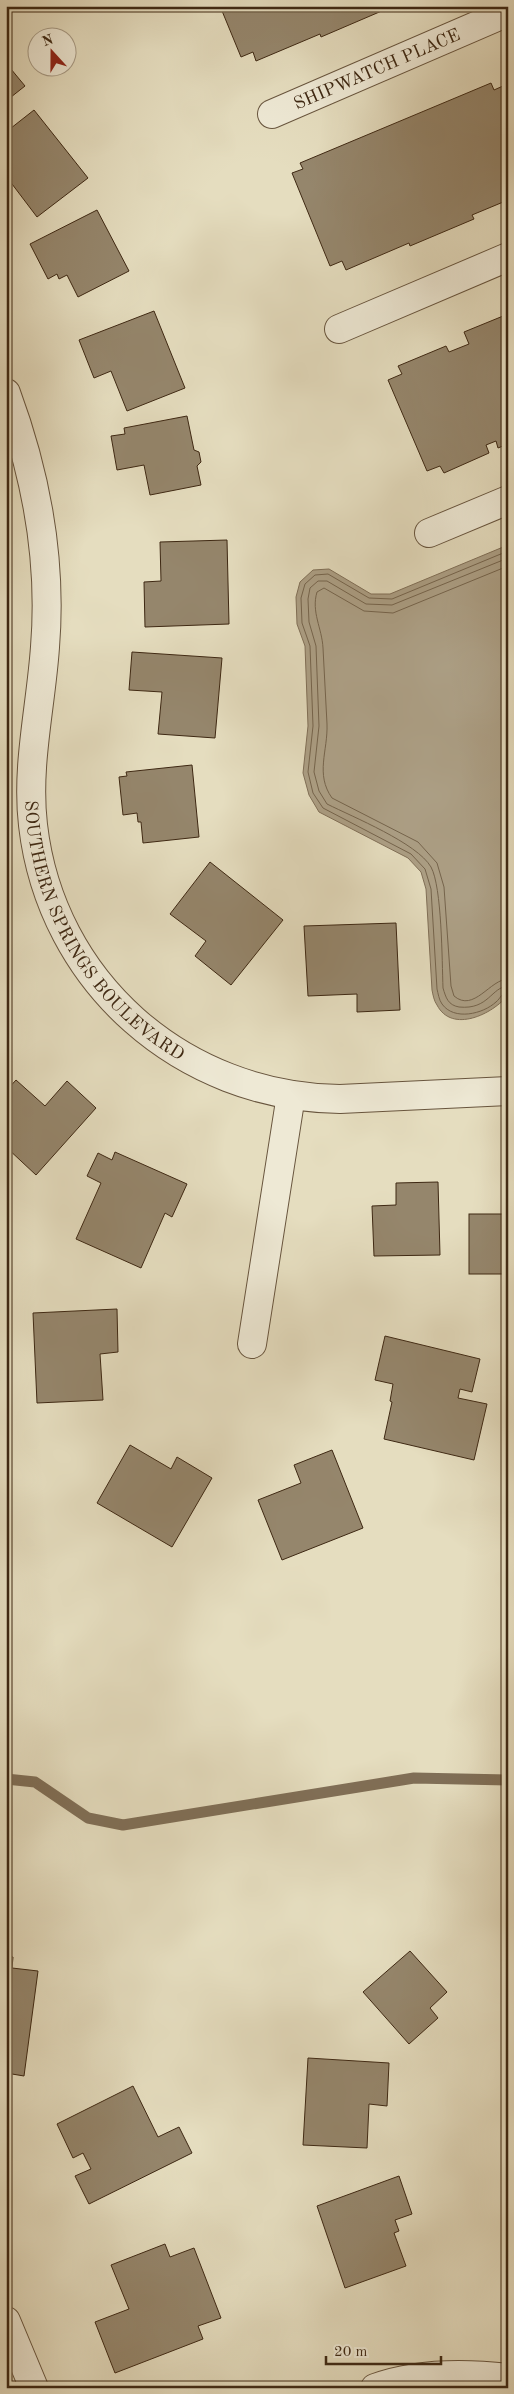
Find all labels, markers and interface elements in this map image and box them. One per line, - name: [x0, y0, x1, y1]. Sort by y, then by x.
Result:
- street label: SHIPWATCH PLACE: [291, 26, 463, 114]
- north arrow: [28, 28, 78, 78]
- text: N: [40, 32, 55, 49]
- street label: SOUTHERN SPRINGS BOULEVARD: [21, 800, 187, 1064]
- scale bar: [326, 2334, 442, 2366]
- text: 20 m: [334, 2345, 368, 2360]

